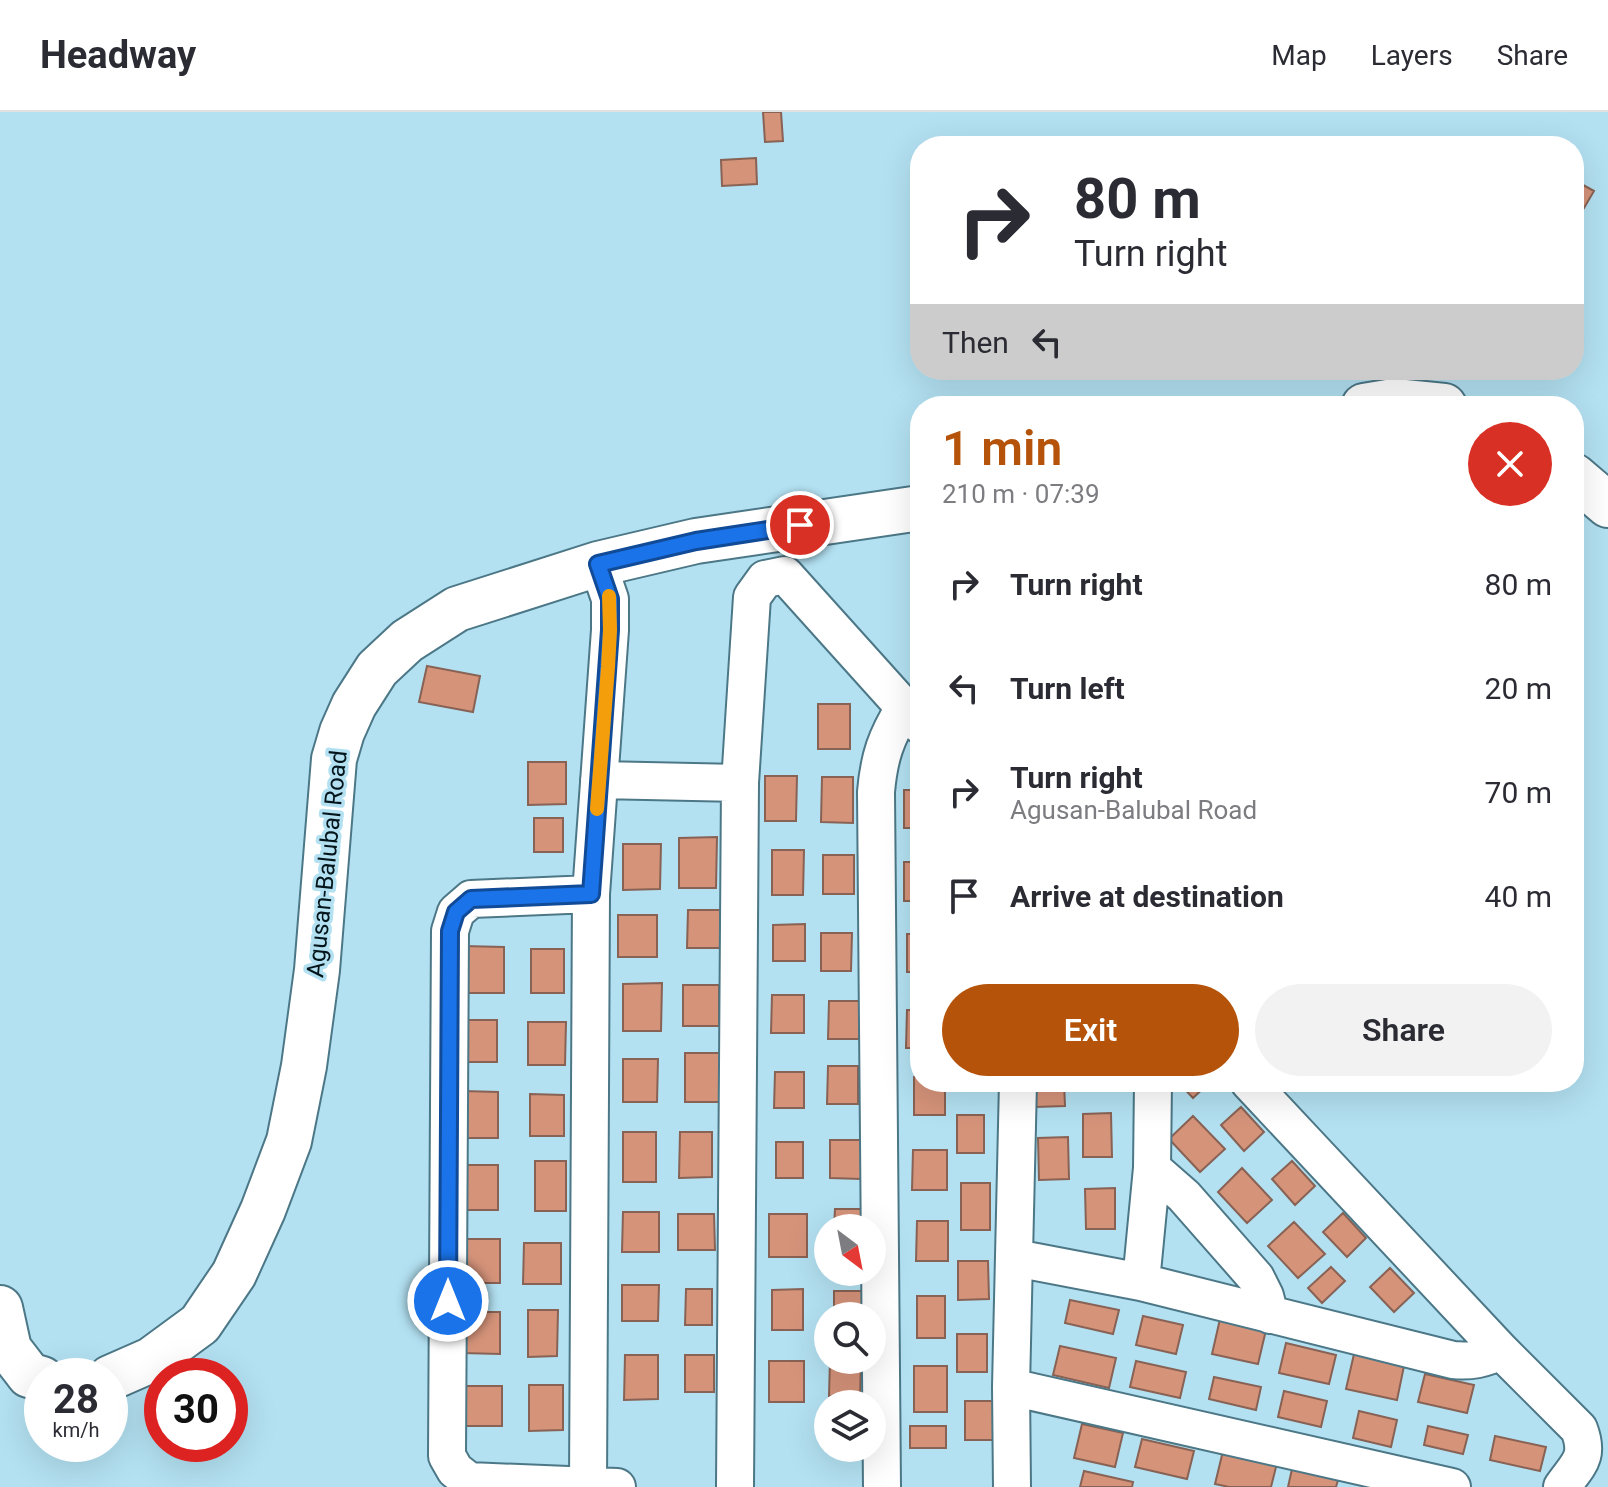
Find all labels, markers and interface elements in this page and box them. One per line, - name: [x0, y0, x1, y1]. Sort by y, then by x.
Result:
- text: Headway: [40, 33, 196, 77]
- text: Map: [1271, 39, 1327, 72]
- text: Layers: [1371, 39, 1453, 72]
- text: Share: [1497, 39, 1568, 72]
- text: 80 m: [1074, 166, 1201, 232]
- icon: right: [942, 168, 1046, 272]
- text: Turn right: [1074, 233, 1227, 275]
- icon: left: [1025, 320, 1069, 364]
- text: Then: [942, 325, 1009, 360]
- text: 1 min: [942, 420, 1062, 477]
- button: close: [1468, 422, 1552, 506]
- text: 210 m · 07:39: [942, 479, 1100, 509]
- pin: [766, 491, 834, 559]
- icon: arrive: [778, 503, 822, 547]
- icon: right: [942, 562, 986, 606]
- text: Turn right: [1010, 567, 1143, 602]
- text: 80 m: [1485, 567, 1552, 602]
- icon: left: [942, 666, 986, 710]
- text: Turn left: [1010, 671, 1125, 706]
- text: 20 m: [1485, 671, 1552, 706]
- street label: Agusan-Balubal Road: [301, 749, 353, 979]
- text: Turn right: [1010, 760, 1143, 795]
- icon: right: [942, 770, 986, 814]
- text: 70 m: [1485, 775, 1552, 810]
- text: Agusan-Balubal Road: [1010, 795, 1257, 825]
- icon: arrive: [942, 874, 986, 918]
- text: Arrive at destination: [1010, 879, 1284, 914]
- text: 40 m: [1485, 879, 1552, 914]
- button: Exit: [942, 984, 1239, 1076]
- button: Share: [1255, 984, 1552, 1076]
- north arrow: [814, 1214, 886, 1286]
- map controls: [814, 1214, 886, 1462]
- position arrow: [406, 1259, 490, 1343]
- button: search: [814, 1302, 886, 1374]
- speed limit sign: 30: [144, 1358, 248, 1462]
- text: 28: [53, 1376, 99, 1423]
- button: layers: [814, 1390, 886, 1462]
- text: km/h: [53, 1418, 99, 1442]

